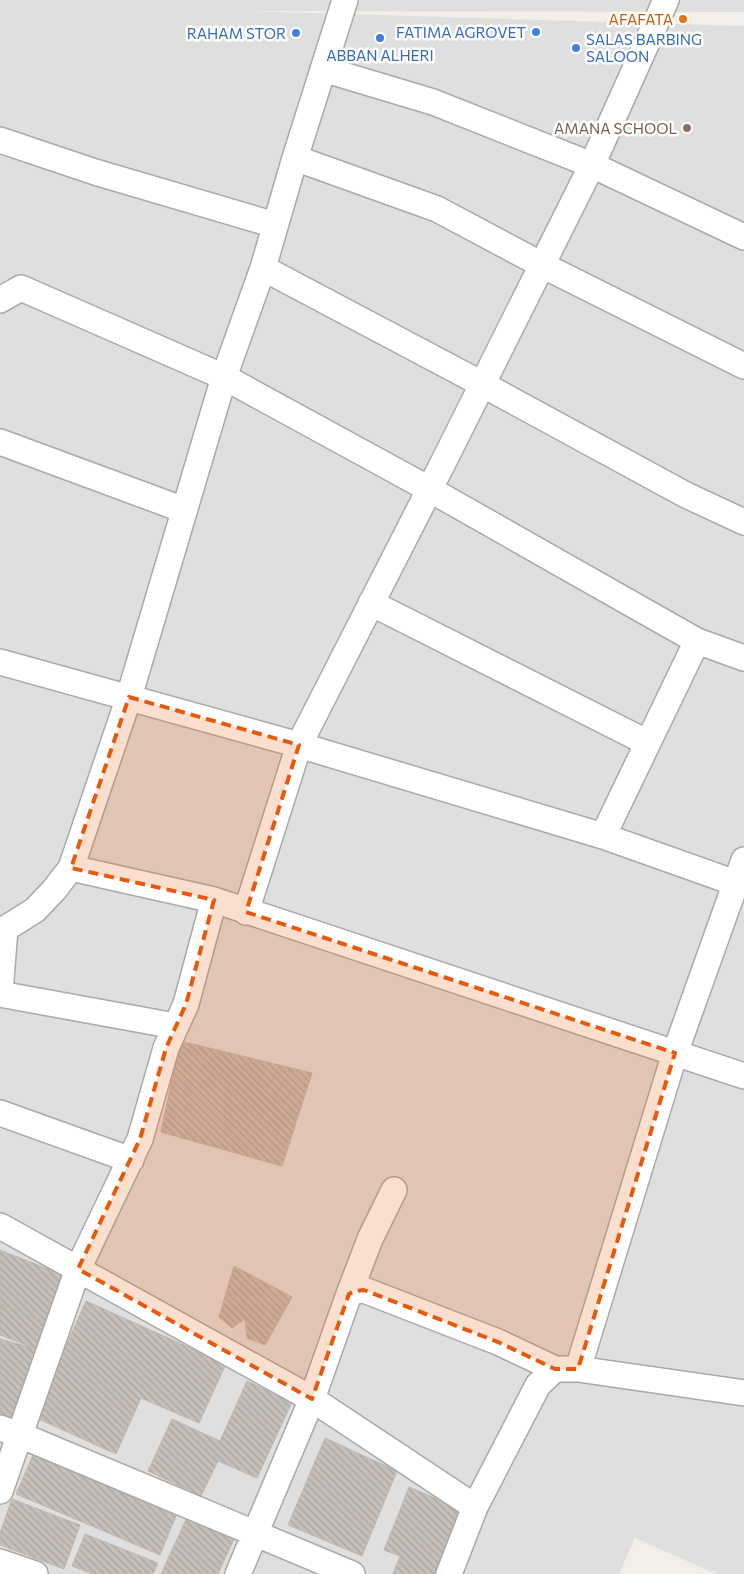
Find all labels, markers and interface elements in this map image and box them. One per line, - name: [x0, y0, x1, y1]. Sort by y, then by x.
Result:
- place label: AFAFATA: [609, 10, 673, 28]
- marker: AFAFATA: [677, 13, 689, 25]
- place label: FATIMA AGROVET: [396, 23, 526, 41]
- place label: RAHAM STOR: [187, 24, 286, 42]
- marker: FATIMA AGROVET: [530, 26, 542, 38]
- marker: RAHAM STOR: [290, 27, 302, 39]
- place label: SALAS BARBING SALOON: [586, 30, 702, 65]
- marker: ABBAN ALHERI: [374, 32, 386, 44]
- marker: SALAS BARBING SALOON: [570, 42, 582, 54]
- place label: ABBAN ALHERI: [326, 46, 434, 64]
- place label: AMANA SCHOOL: [554, 119, 677, 137]
- marker: AMANA SCHOOL: [681, 122, 693, 134]

